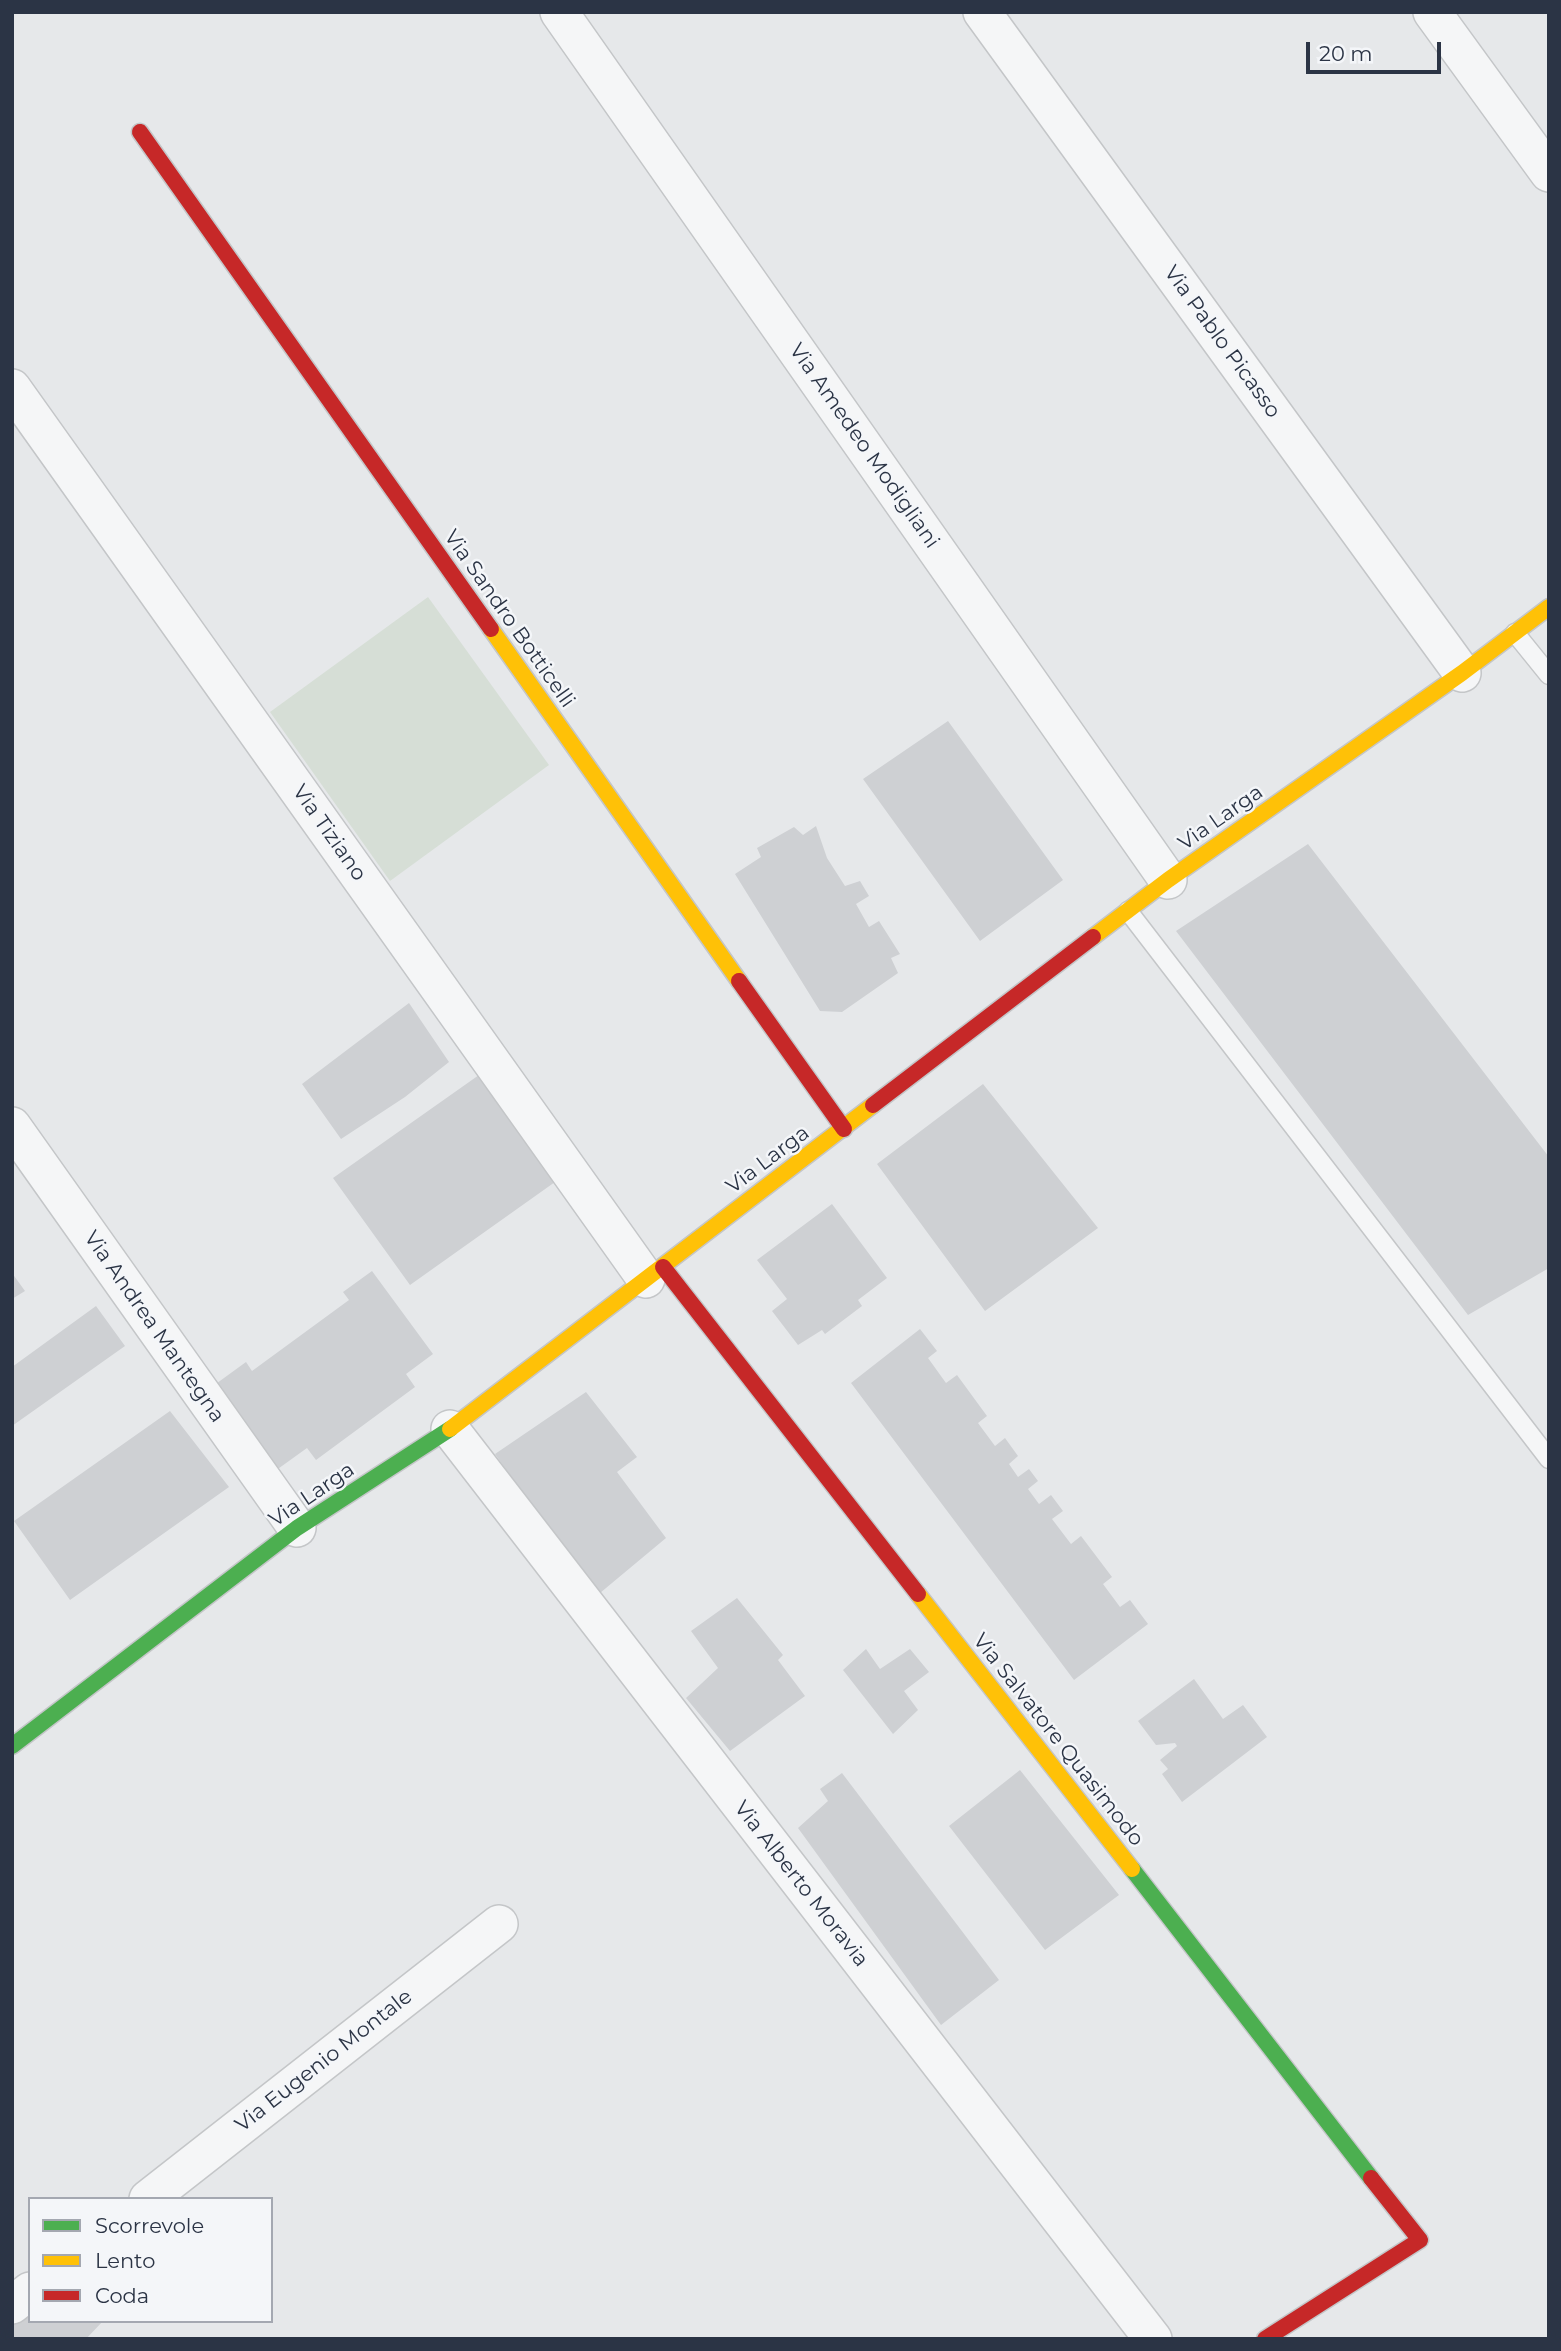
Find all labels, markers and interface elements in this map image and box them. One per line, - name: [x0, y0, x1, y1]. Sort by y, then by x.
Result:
- scale bar: [1309, 28, 1444, 72]
- text: 20 m: [1319, 41, 1373, 66]
- street label: Via Pablo Picasso: [1158, 261, 1286, 423]
- street label: Via Amedeo Modigliani: [784, 339, 944, 553]
- street label: Via Sandro Botticelli: [438, 525, 580, 713]
- street label: Via Tiziano: [287, 780, 371, 886]
- street label: Via Larga: [1174, 780, 1268, 856]
- street label: Via Larga: [721, 1121, 815, 1199]
- street label: Via Andrea Mantegna: [78, 1226, 230, 1428]
- street label: Via Larga: [265, 1457, 359, 1533]
- street label: Via Salvatore Quasimodo: [967, 1629, 1149, 1851]
- street label: Via Alberto Moravia: [728, 1796, 874, 1972]
- street label: Via Eugenio Montale: [230, 1984, 418, 2138]
- legend: [28, 2197, 273, 2323]
- text: Scorrevole: [95, 2213, 204, 2238]
- text: Lento: [95, 2248, 155, 2273]
- text: Coda: [95, 2283, 149, 2308]

